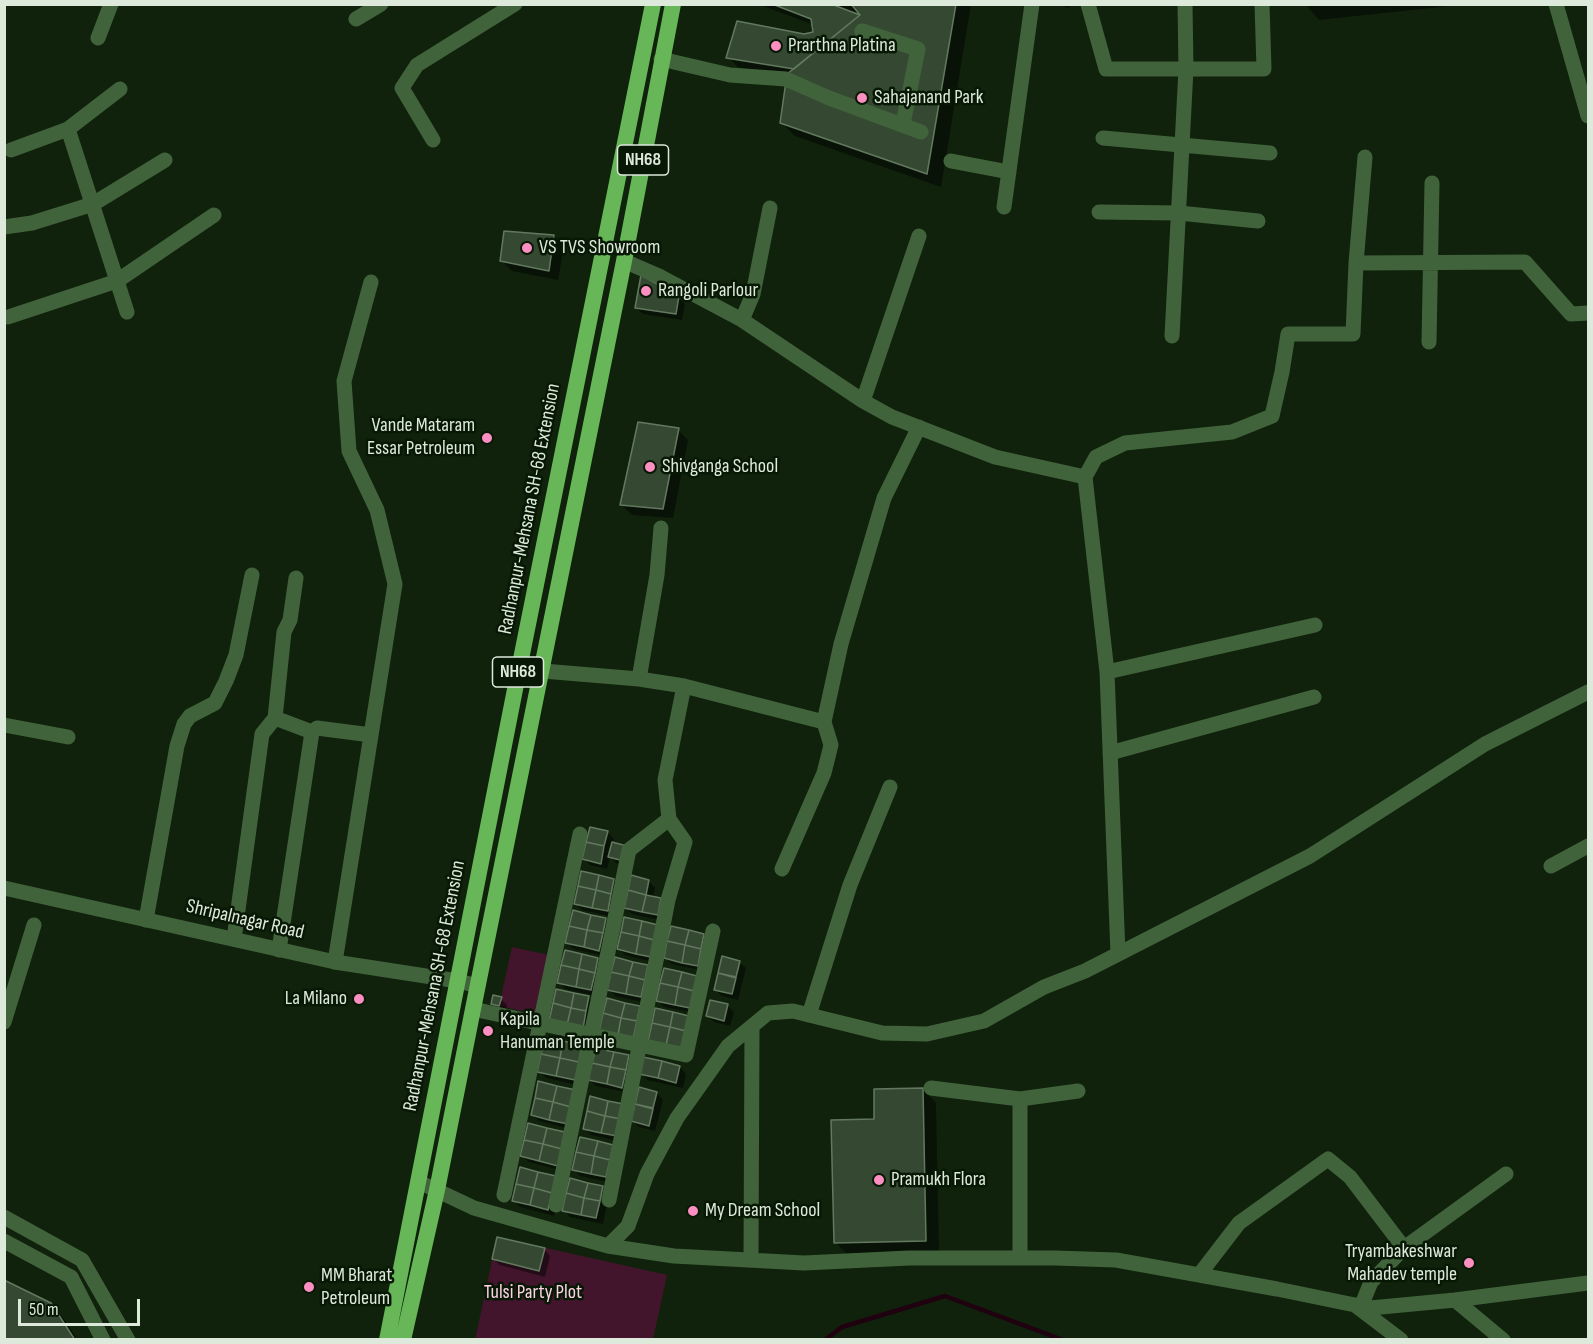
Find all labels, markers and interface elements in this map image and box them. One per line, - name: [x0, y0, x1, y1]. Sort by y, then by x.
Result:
- place label: Prarthna Platina: [788, 34, 896, 58]
- marker: Prarthna Platina: [769, 39, 783, 53]
- place label: Sahajanand Park: [874, 86, 983, 110]
- marker: Sahajanand Park: [855, 91, 869, 105]
- road number: NH68: [618, 145, 668, 175]
- place label: VS TVS Showroom: [539, 236, 660, 260]
- marker: VS TVS Showroom: [520, 241, 534, 255]
- place label: Rangoli Parlour: [658, 279, 758, 303]
- marker: Rangoli Parlour: [639, 284, 653, 298]
- street label: Radhanpur-Mehsana SH-68 Extension: [494, 382, 566, 636]
- place label: Vande Mataram Essar Petroleum: [367, 414, 475, 461]
- marker: Vande Mataram Essar Petroleum: [480, 431, 494, 445]
- place label: Shivganga School: [662, 455, 778, 479]
- marker: Shivganga School: [643, 460, 657, 474]
- road number: NH68: [492, 657, 544, 687]
- street label: Radhanpur-Mehsana SH-68 Extension: [399, 859, 471, 1113]
- street label: Shripalnagar Road: [184, 895, 306, 945]
- place label: La Milano: [285, 987, 347, 1011]
- marker: La Milano: [352, 992, 366, 1006]
- place label: Kapila Hanuman Temple: [500, 1008, 615, 1055]
- marker: Kapila Hanuman Temple: [481, 1024, 495, 1038]
- place label: Pramukh Flora: [891, 1168, 986, 1192]
- marker: Pramukh Flora: [872, 1173, 886, 1187]
- place label: My Dream School: [705, 1199, 820, 1223]
- marker: My Dream School: [686, 1204, 700, 1218]
- place label: Tryambakeshwar Mahadev temple: [1345, 1240, 1457, 1287]
- marker: Tryambakeshwar Mahadev temple: [1462, 1256, 1476, 1270]
- place label: MM Bharat Petroleum: [321, 1264, 392, 1311]
- marker: MM Bharat Petroleum: [302, 1280, 316, 1294]
- park label: Tulsi Party Plot: [484, 1281, 582, 1305]
- scale bar: [21, 1287, 142, 1325]
- text: 50 m: [29, 1299, 59, 1320]

